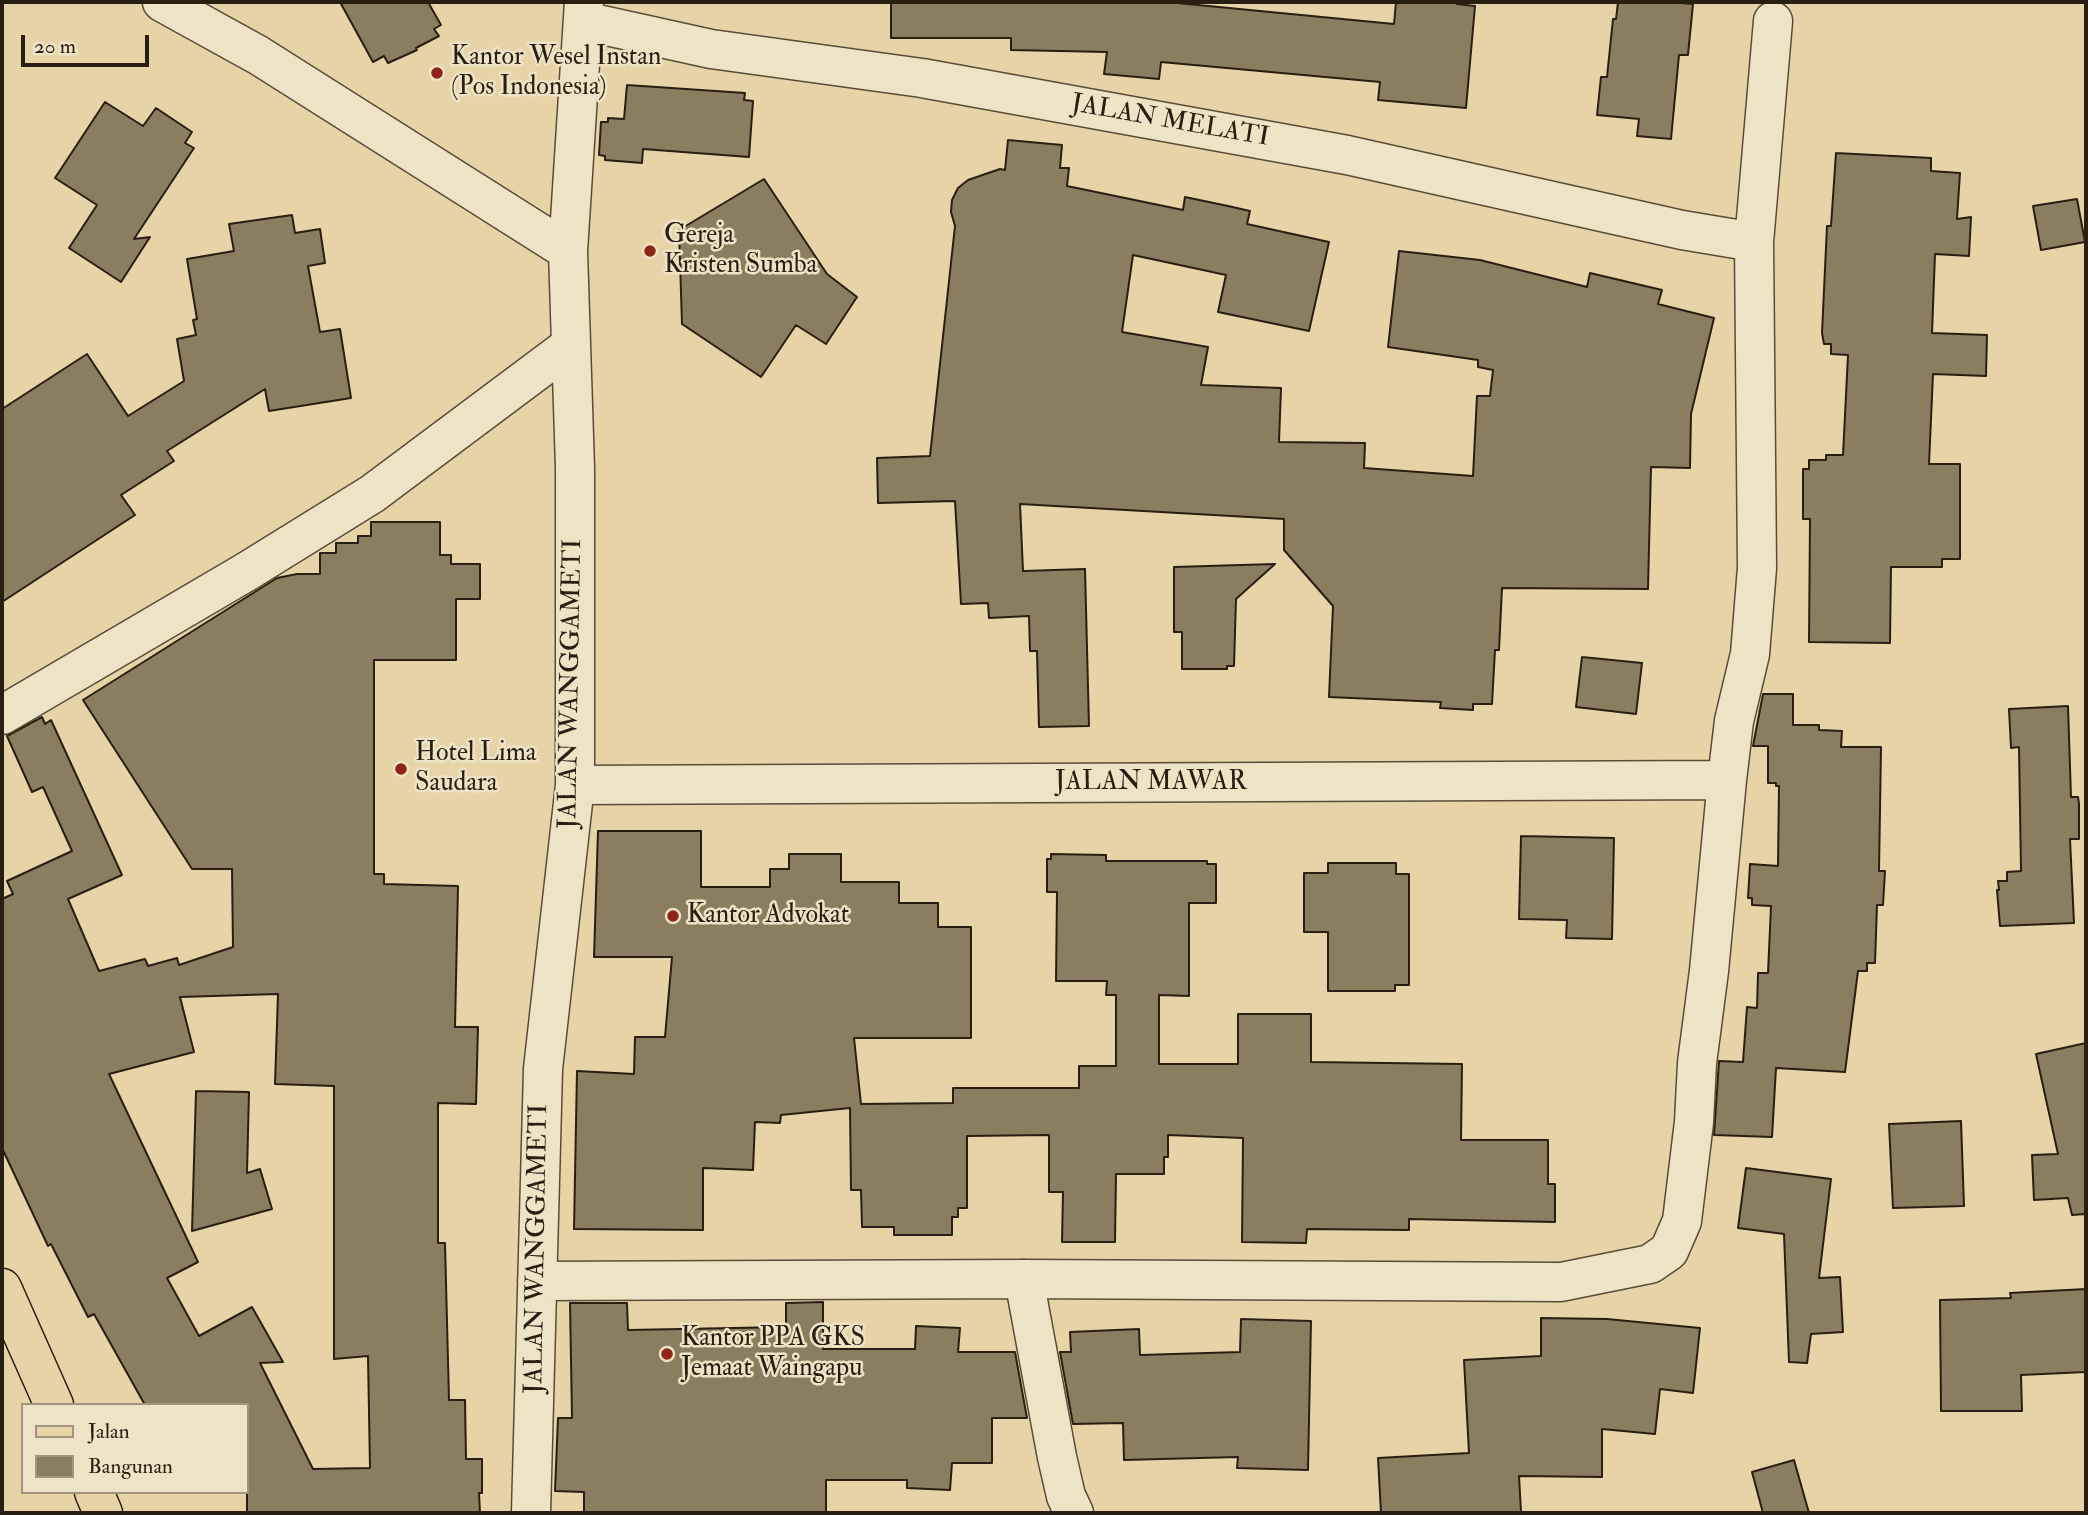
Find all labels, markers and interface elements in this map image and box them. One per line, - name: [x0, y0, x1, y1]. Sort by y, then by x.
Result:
- scale bar: [24, 21, 152, 65]
- text: 20 m: [34, 33, 76, 60]
- place label: Kantor Wesel Instan (Pos Indonesia): [451, 42, 661, 104]
- marker: Kantor Wesel Instan (Pos Indonesia): [429, 65, 445, 81]
- street label: JALAN MELATI: [1069, 89, 1271, 155]
- place label: Gereja Kristen Sumba: [664, 220, 817, 282]
- marker: Gereja Kristen Sumba: [642, 243, 658, 259]
- street label: JALAN WANGGAMETI: [554, 539, 590, 829]
- place label: Hotel Lima Saudara: [415, 738, 537, 800]
- marker: Hotel Lima Saudara: [393, 761, 409, 777]
- street label: JALAN MAWAR: [1055, 767, 1247, 799]
- place label: Kantor Advokat: [687, 900, 849, 932]
- marker: Kantor Advokat: [665, 908, 681, 924]
- street label: JALAN WANGGAMETI: [520, 1104, 556, 1394]
- place label: Kantor PPA GKS Jemaat Waingapu: [681, 1323, 865, 1384]
- marker: Kantor PPA GKS Jemaat Waingapu: [659, 1346, 675, 1362]
- legend: [21, 1403, 248, 1494]
- text: Jalan: [88, 1418, 130, 1445]
- text: Bangunan: [88, 1453, 173, 1480]

